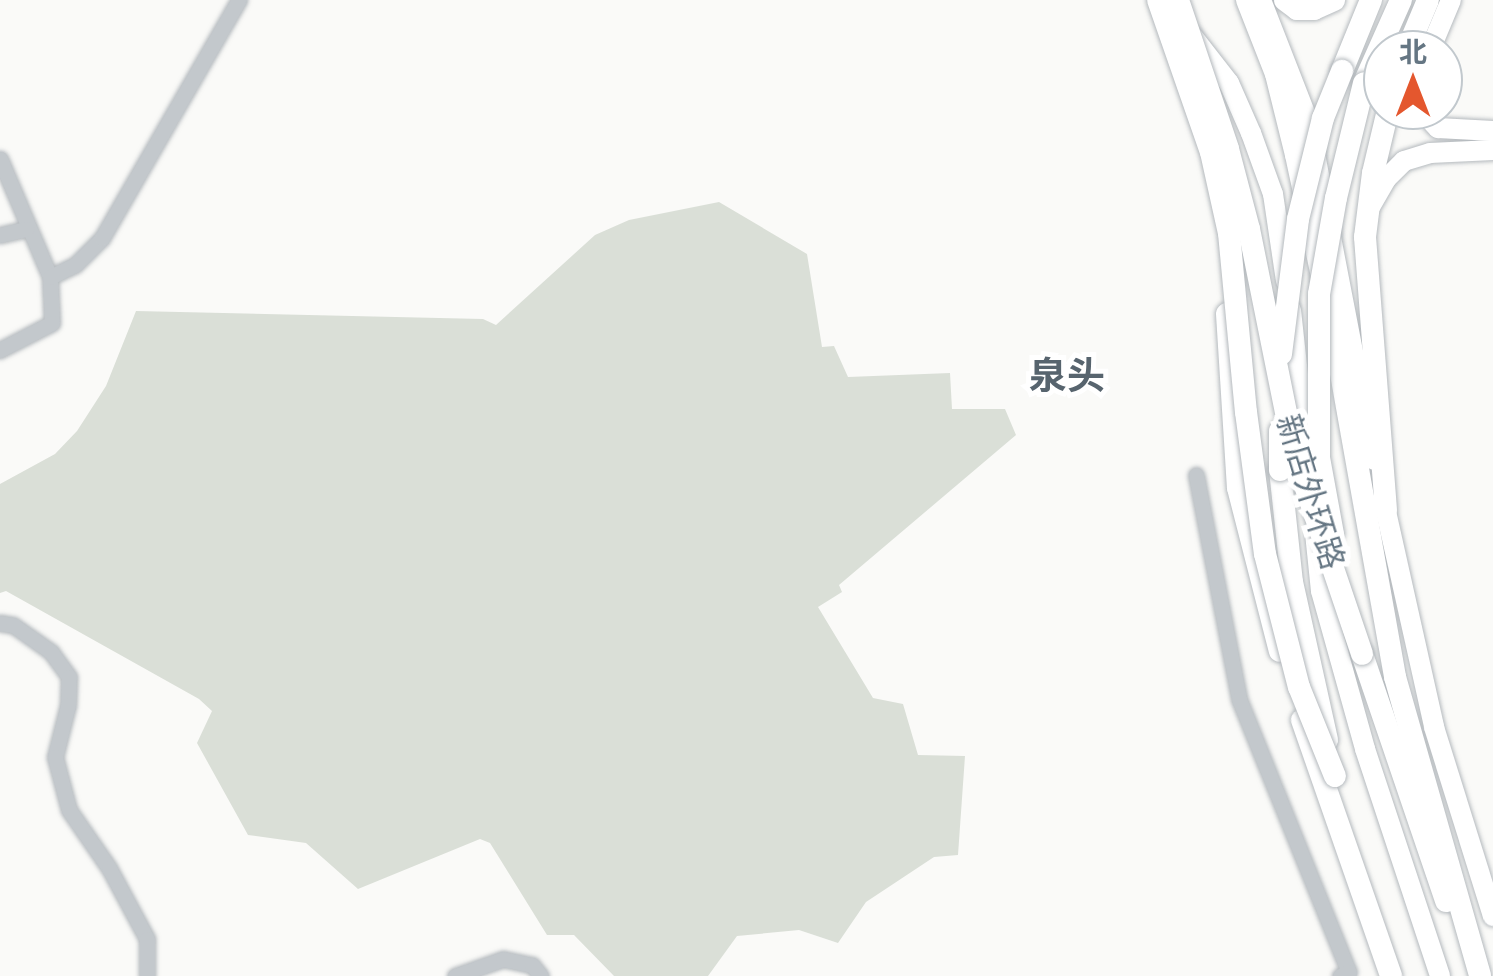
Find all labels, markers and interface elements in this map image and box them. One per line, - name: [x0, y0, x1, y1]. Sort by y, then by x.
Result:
- north arrow: [1363, 30, 1463, 130]
- text: 北: [1399, 33, 1427, 71]
- district label: 泉头: [1029, 353, 1105, 399]
- street label: 新店外环路: [1268, 410, 1352, 574]

